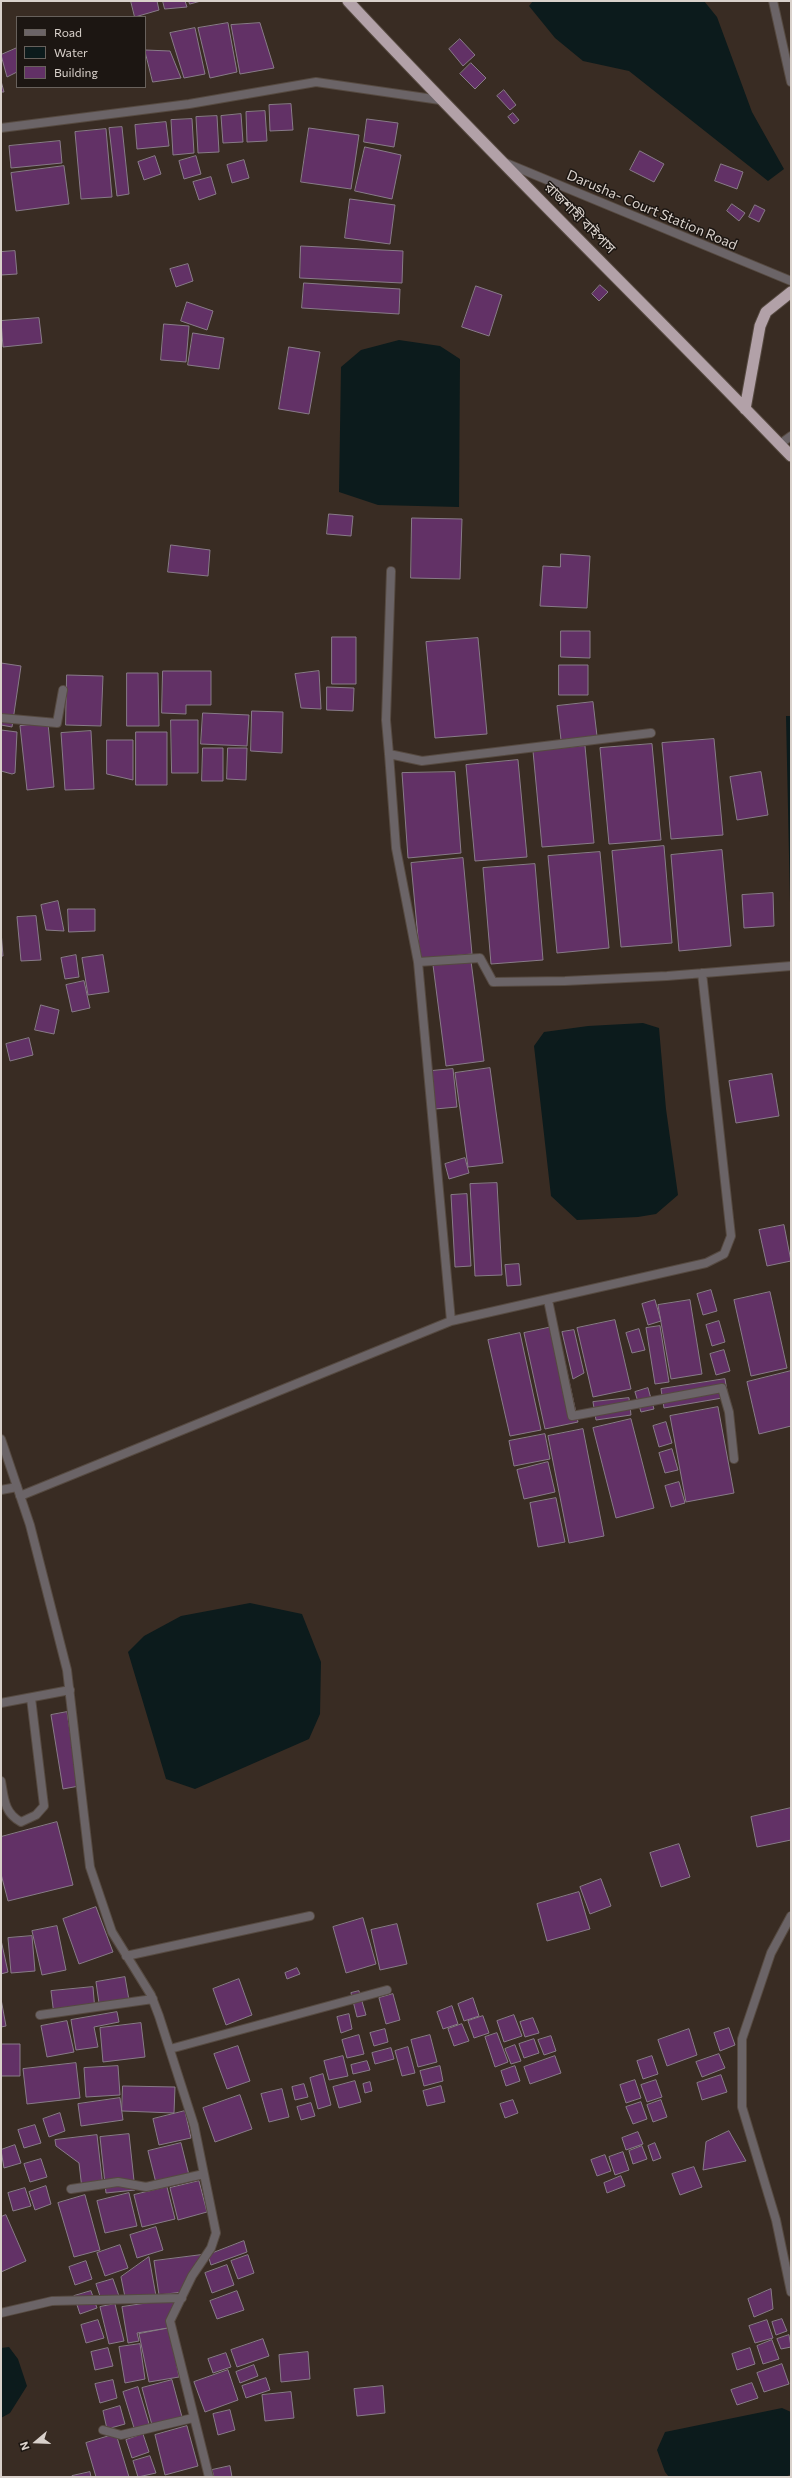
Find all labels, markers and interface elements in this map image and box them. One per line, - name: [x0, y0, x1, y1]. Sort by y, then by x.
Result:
- legend: [16, 16, 146, 88]
- text: Road: [54, 25, 82, 39]
- text: Water: [54, 45, 88, 59]
- text: Building: [54, 65, 98, 79]
- street label: Darusha- Court Station Road: [564, 166, 740, 254]
- street label: রাজশাহী বাইপাস: [541, 179, 619, 257]
- north arrow: [16, 2422, 56, 2462]
- text: N: [17, 2440, 32, 2452]

